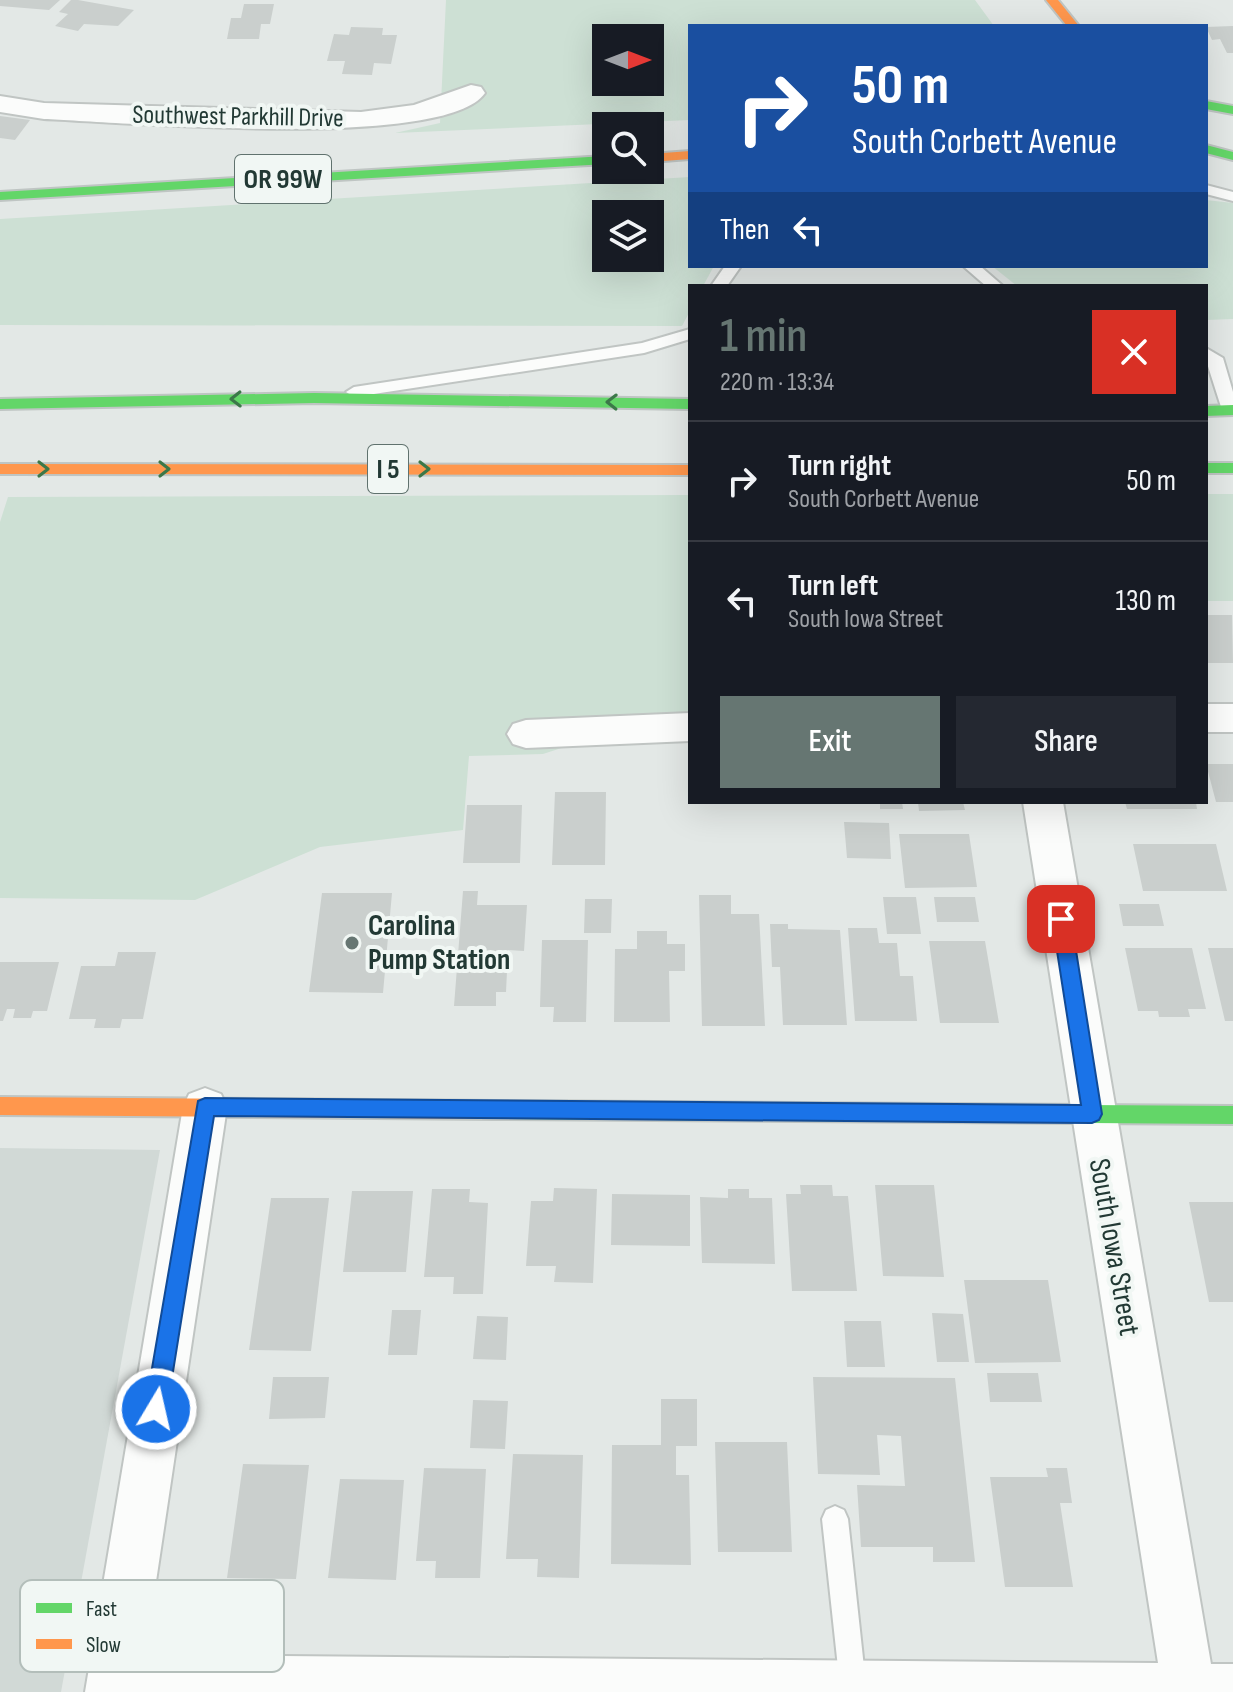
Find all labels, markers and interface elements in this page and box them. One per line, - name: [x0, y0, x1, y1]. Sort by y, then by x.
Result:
- north arrow: [592, 24, 664, 96]
- map controls: [592, 24, 664, 272]
- text: 50 m: [852, 53, 949, 120]
- icon: right: [720, 56, 824, 160]
- street label: Southwest Parkhill Drive: [132, 100, 344, 134]
- button: search: [592, 112, 664, 184]
- text: South Corbett Avenue: [852, 121, 1117, 164]
- road number: OR 99W: [235, 155, 331, 203]
- button: layers: [592, 200, 664, 272]
- icon: left: [786, 208, 830, 252]
- text: Then: [720, 212, 770, 248]
- text: 1 min: [720, 308, 807, 365]
- button: close: [1092, 310, 1176, 394]
- text: 220 m · 13:34: [720, 367, 834, 398]
- one-way arrow: [229, 391, 242, 408]
- one-way arrow: [605, 394, 618, 411]
- road number: I 5: [368, 445, 408, 493]
- text: Turn right: [788, 448, 891, 484]
- icon: right: [720, 459, 764, 503]
- one-way arrow: [37, 460, 50, 478]
- one-way arrow: [158, 460, 171, 478]
- one-way arrow: [418, 460, 431, 478]
- text: 50 m: [1127, 463, 1176, 499]
- text: South Corbett Avenue: [788, 484, 979, 515]
- text: Turn left: [788, 568, 878, 604]
- icon: left: [720, 579, 764, 623]
- text: 130 m: [1116, 583, 1176, 619]
- text: South Iowa Street: [788, 604, 943, 635]
- button: Exit: [720, 696, 940, 788]
- button: Share: [956, 696, 1176, 788]
- pin: [1027, 885, 1095, 953]
- icon: arrive: [1039, 897, 1083, 941]
- place label: Carolina Pump Station: [368, 908, 510, 978]
- marker: Carolina Pump Station: [343, 934, 361, 952]
- street label: South Iowa Street: [1081, 1156, 1147, 1338]
- position arrow: [114, 1367, 198, 1451]
- legend: [20, 1580, 284, 1672]
- text: Fast: [86, 1596, 117, 1623]
- text: Slow: [86, 1632, 121, 1659]

